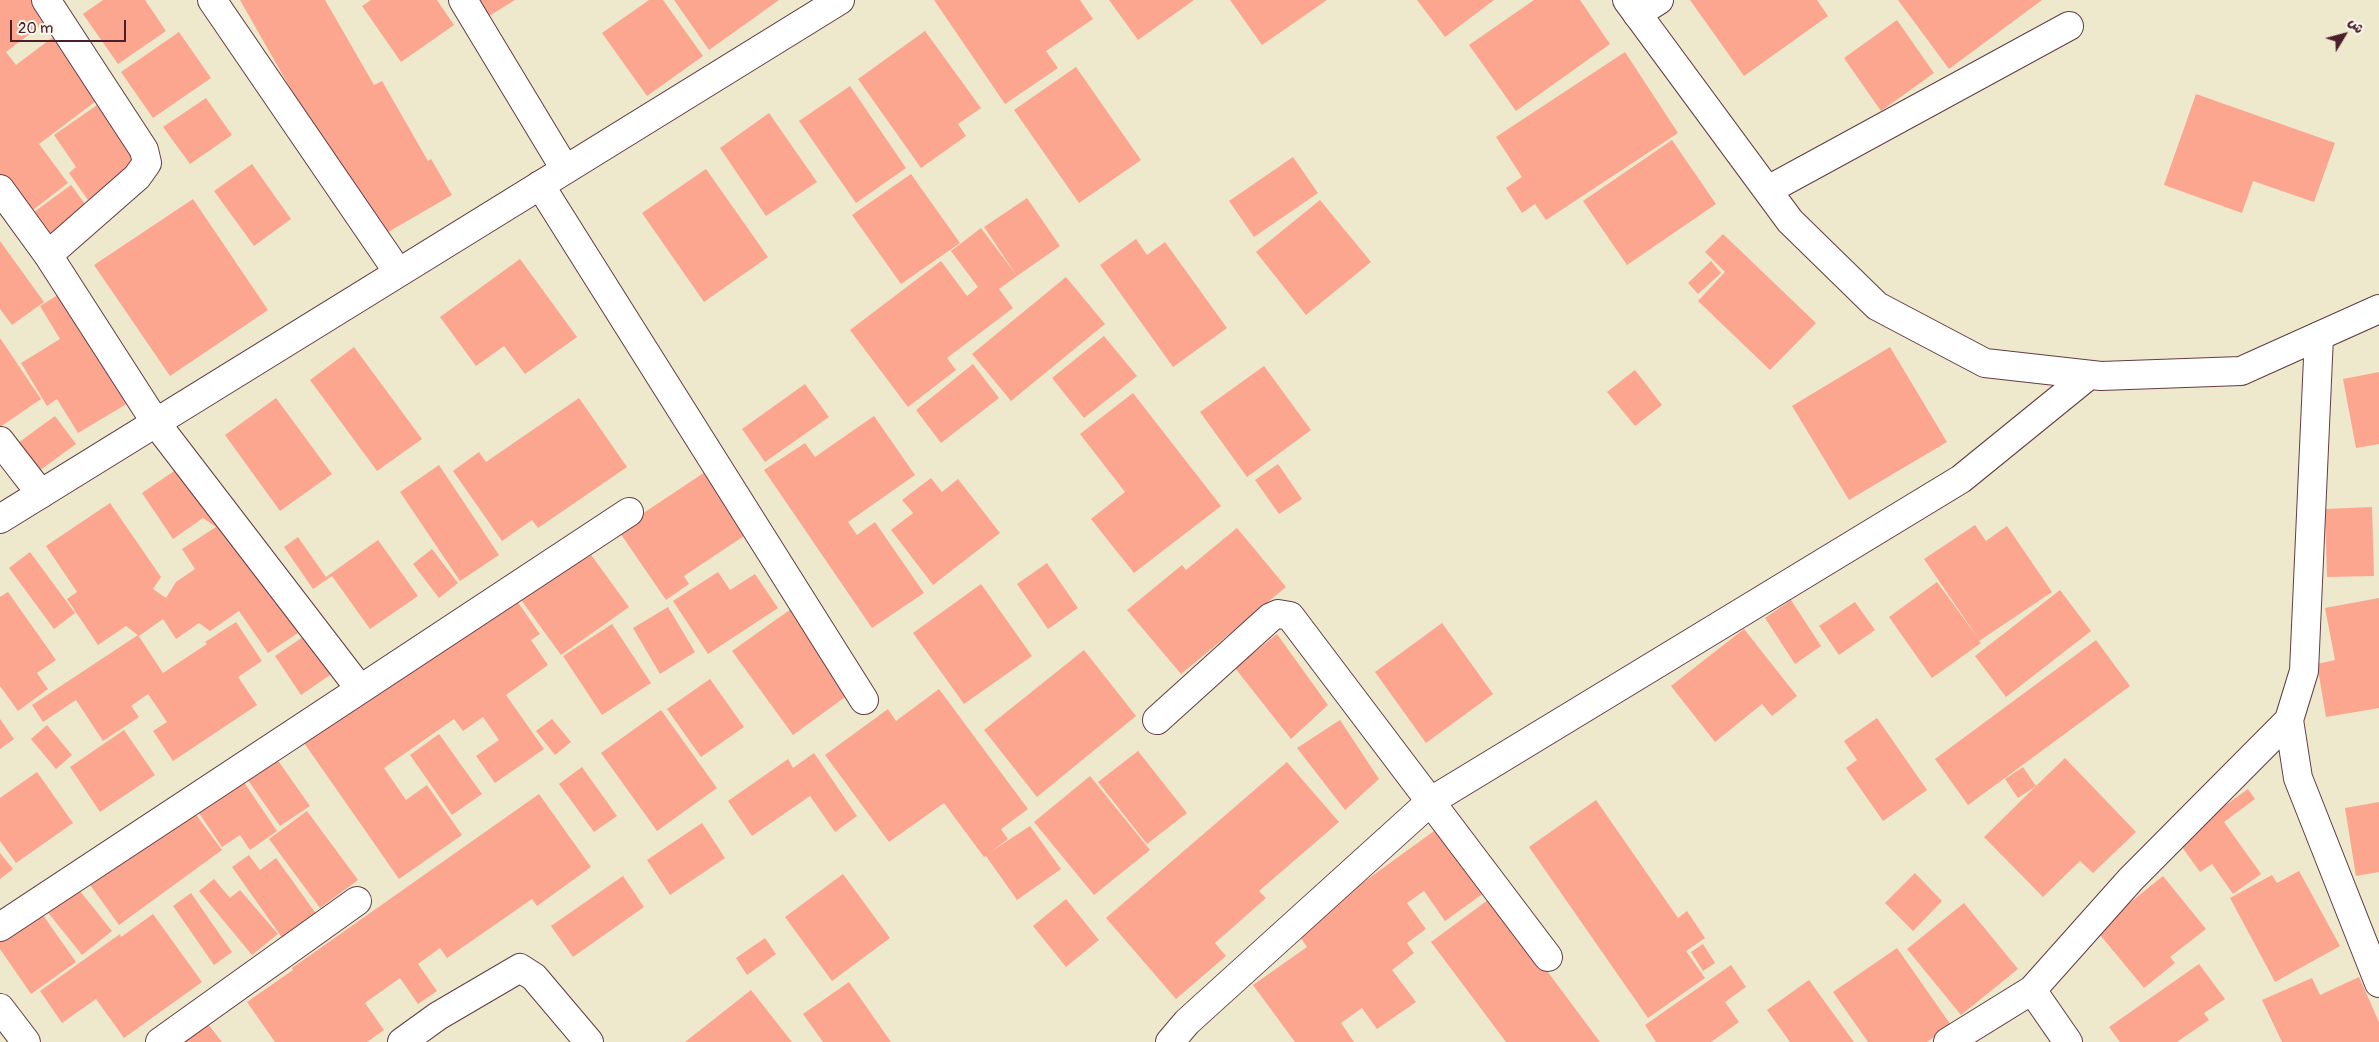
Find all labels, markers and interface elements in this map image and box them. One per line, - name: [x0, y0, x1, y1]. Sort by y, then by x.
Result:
- scale bar: [12, 10, 129, 42]
- north arrow: [2319, 10, 2369, 60]
- text: ش: [2345, 14, 2368, 37]
- text: 20 m: [18, 19, 53, 38]

